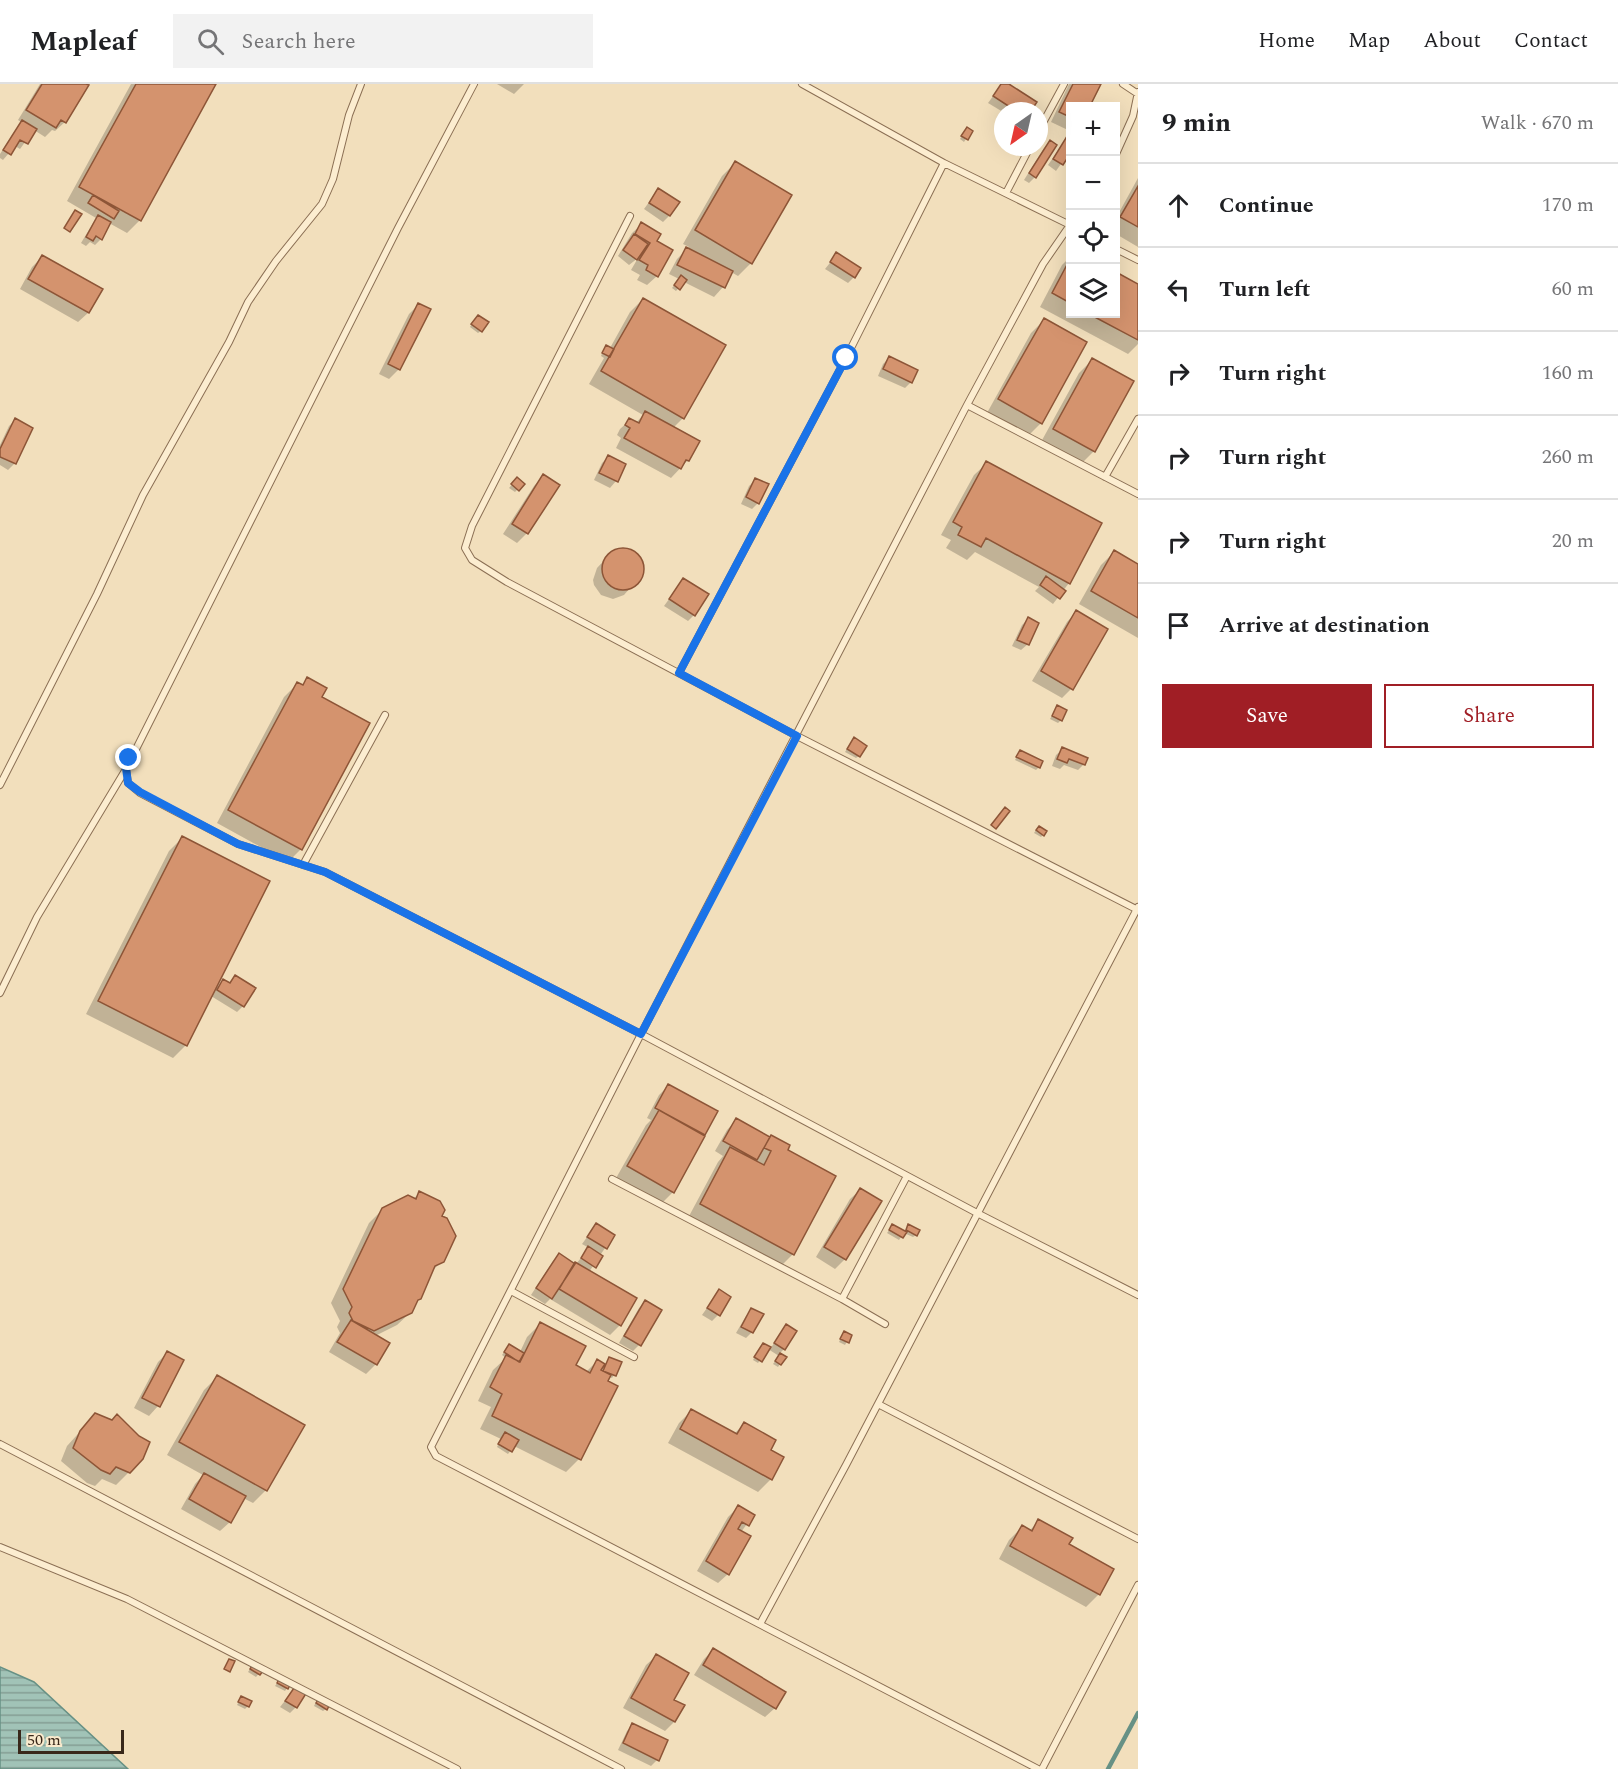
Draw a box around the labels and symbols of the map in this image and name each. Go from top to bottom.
north arrow [994,102,1048,156]
route start [832,344,858,370]
route end [115,744,141,770]
scale bar [18,1727,124,1754]

